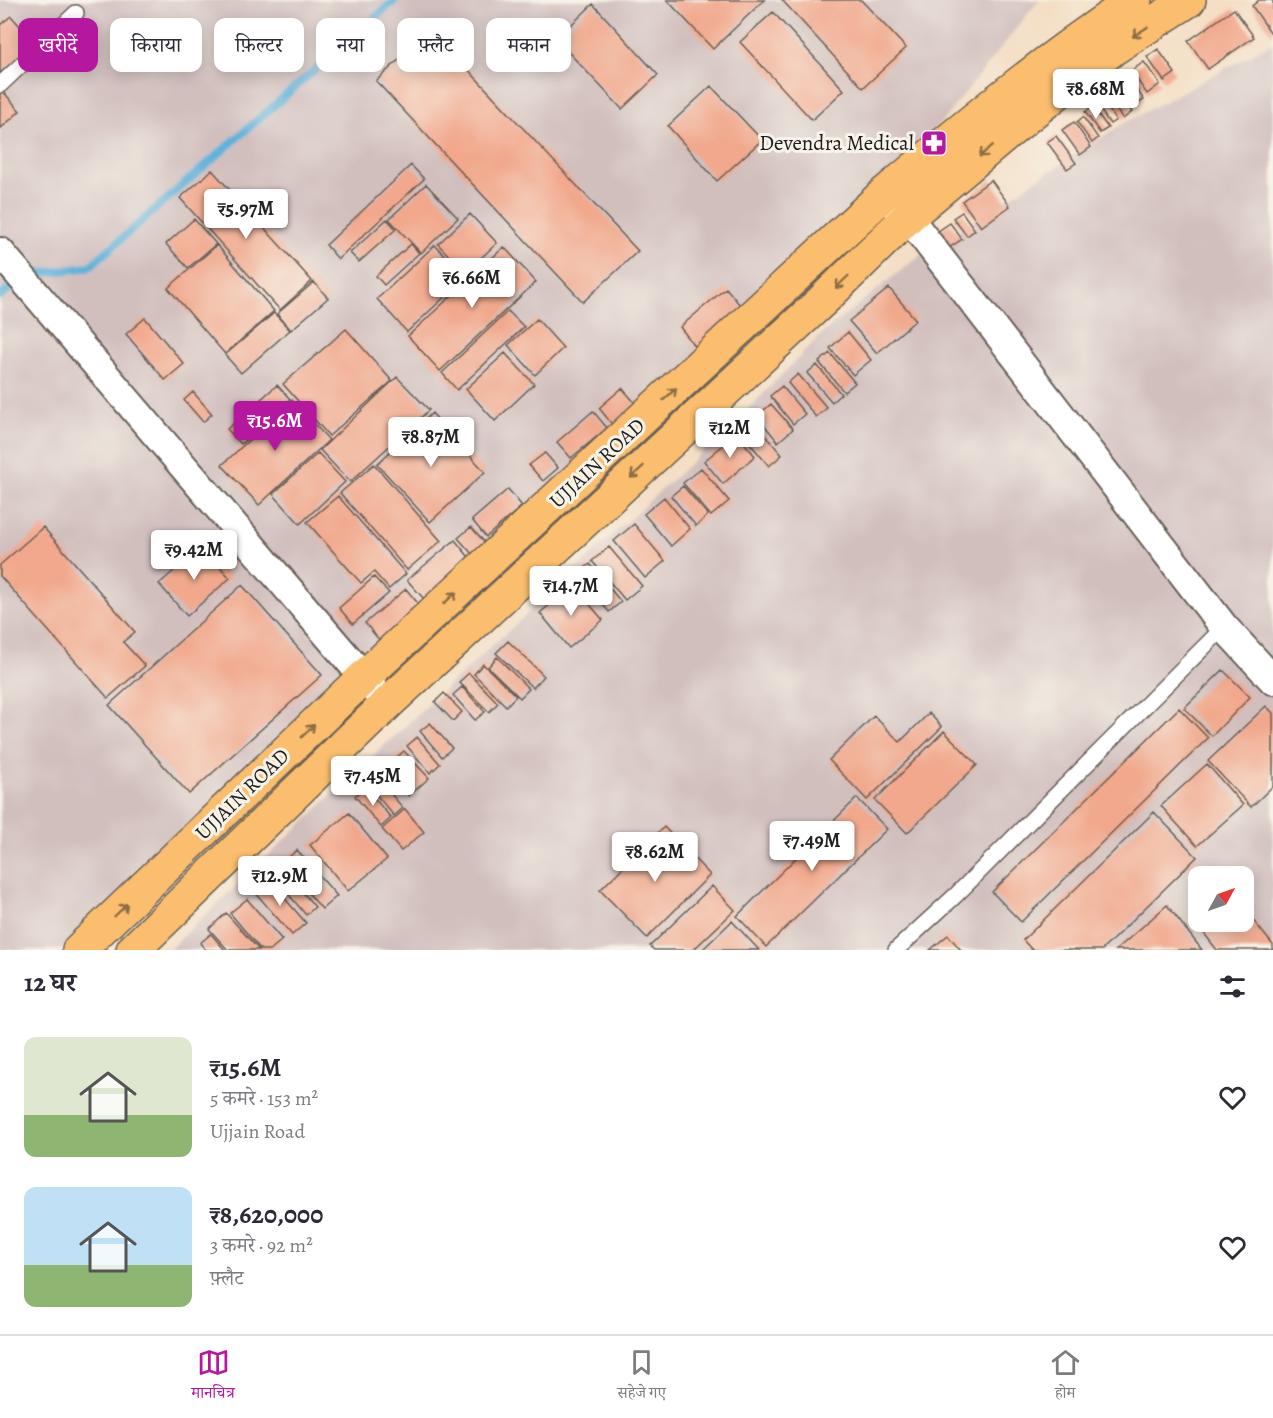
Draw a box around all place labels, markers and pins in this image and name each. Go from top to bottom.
pin: ₹8.68M [1047,69,1145,120]
pharmacy icon: Devendra Medical [919,128,949,158]
place label: Devendra Medical [759,129,914,157]
pin: ₹5.97M [197,189,295,240]
pin: ₹6.66M [423,258,521,309]
pin: ₹15.6M [226,401,324,452]
pin: ₹12M [694,408,766,459]
pin: ₹8.87M [382,417,480,468]
pin: ₹9.42M [145,530,243,581]
pin: ₹14.7M [522,566,620,617]
pin: ₹7.45M [324,756,422,807]
pin: ₹7.49M [763,821,861,872]
pin: ₹8.62M [606,832,704,883]
pin: ₹12.9M [231,856,329,907]

